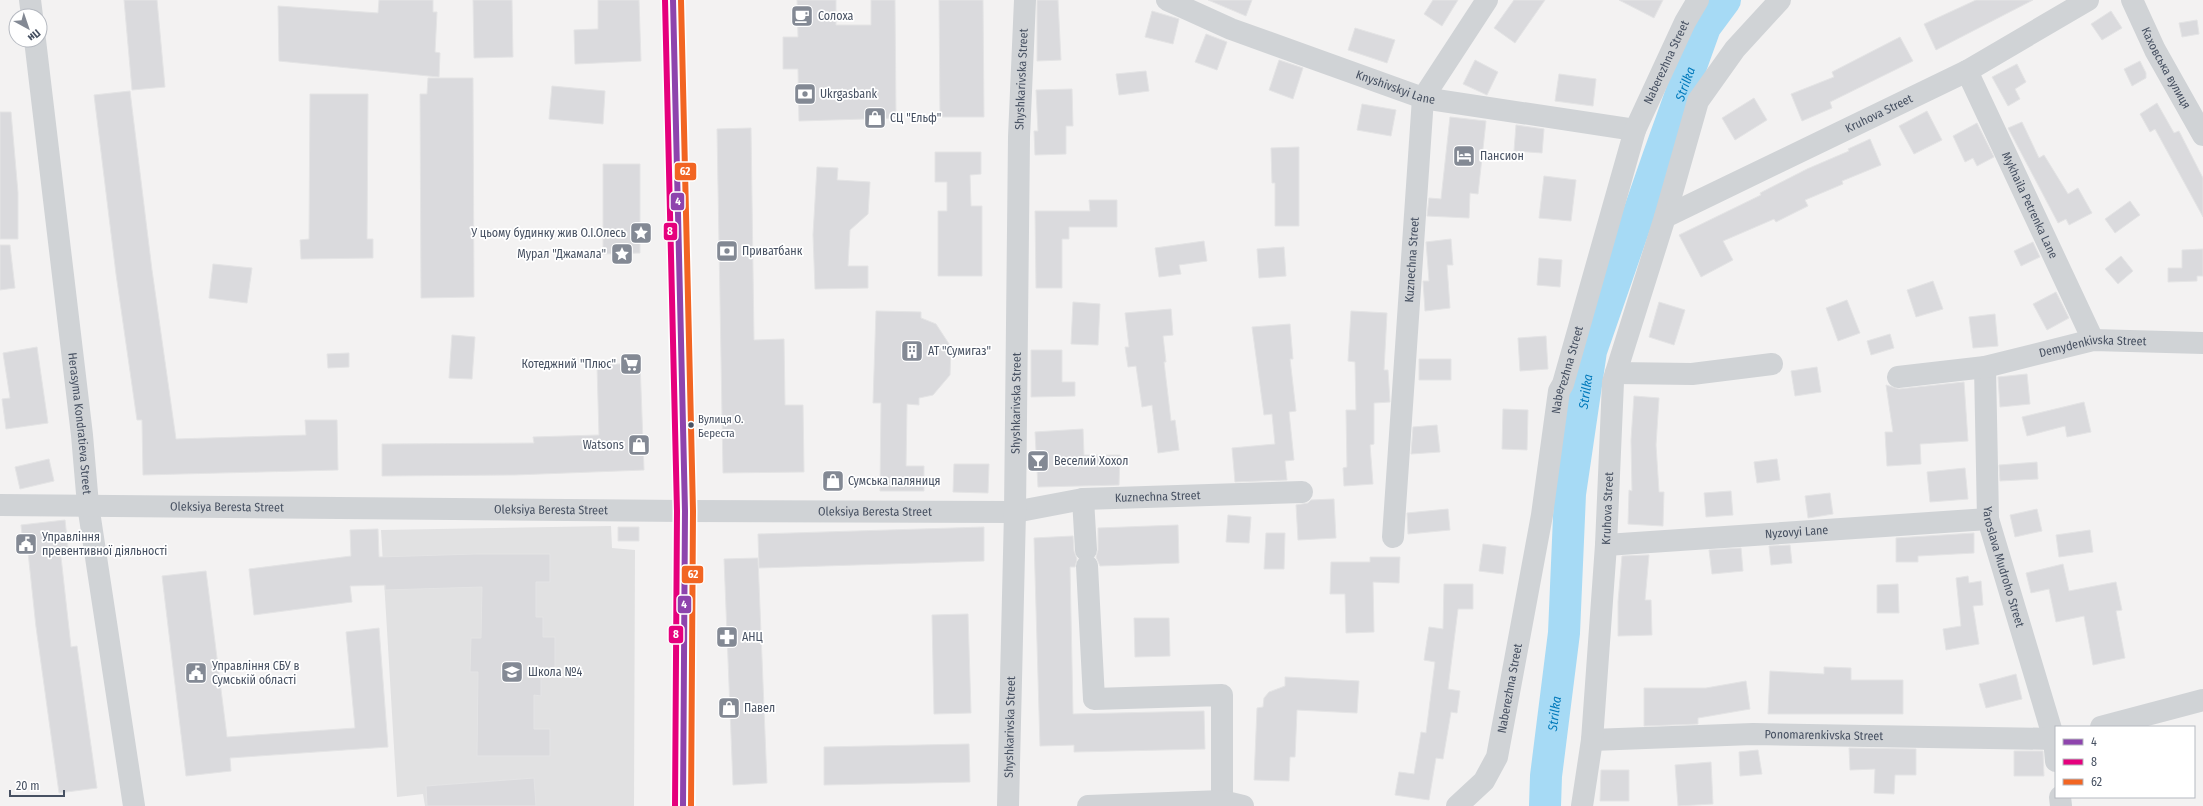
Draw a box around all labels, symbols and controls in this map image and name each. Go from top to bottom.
cafe icon: Солоха [789,3,815,29]
north arrow [8,8,48,48]
place label: Солоха [818,9,853,23]
street label: Naberezhna Street [1641,18,1692,107]
street label: Каховська вулиця [2138,25,2194,111]
text: Пн [25,26,43,44]
street label: Shyshkarivska Street [1012,28,1031,130]
water label: Strilka [1672,65,1698,104]
street label: Knyshivskyi Lane [1354,67,1436,107]
bank icon: Ukrgasbank [792,81,818,107]
place label: Ukrgasbank [820,87,877,101]
street label: Kruhova Street [1843,91,1915,136]
shop icon: СЦ "Ельф" [862,105,888,131]
place label: СЦ "Ельф" [890,111,941,125]
hotel icon: Пансион [1451,143,1477,169]
place label: Пансион [1480,149,1524,163]
street label: Mykhaila Petrenka Lane [1999,150,2061,261]
line badge: 62 [674,162,697,181]
text: 62 [680,165,690,178]
line badge: 4 [670,192,685,211]
text: 4 [675,195,681,208]
street label: Kuznechna Street [1402,216,1422,303]
place icon: У цьому будинку жив О.І.Олесь [628,220,654,246]
line badge: 8 [663,222,678,241]
text: 8 [667,225,673,238]
place label: У цьому будинку жив О.І.Олесь [470,226,626,240]
bank icon: Приватбанк [714,238,740,264]
place icon: Мурал "Джамала" [609,241,635,267]
place label: Приватбанк [742,244,803,258]
place label: Мурал "Джамала" [517,247,606,261]
street label: Naberezhna Street [1549,324,1586,415]
street label: Demydenkivska Street [2038,333,2147,360]
building icon: АТ "Сумигаз" [899,338,925,364]
place label: АТ "Сумигаз" [928,344,991,358]
supermarket icon: Котеджний "Плюс" [618,351,644,377]
street label: Herasyma Kondratieva Street [65,352,94,495]
street label: Shyshkarivska Street [1009,352,1024,454]
place label: Котеджний "Плюс" [521,357,616,371]
water label: Strilka [1575,373,1596,411]
place label: Вулиця О. Береста [698,413,743,440]
marker: Вулиця О. Береста [686,420,696,430]
shop icon: Watsons [626,432,652,458]
place label: Watsons [583,438,624,452]
bar icon: Веселий Хохол [1025,448,1051,474]
place label: Веселий Хохол [1054,454,1129,468]
shop icon: Сумська паляниця [820,468,846,494]
street label: Kruhova Street [1599,472,1616,545]
place label: Сумська паляниця [848,474,940,488]
street label: Kuznechna Street [1115,488,1201,505]
street label: Oleksiya Beresta Street [170,499,284,514]
street label: Oleksiya Beresta Street [494,502,608,517]
street label: Oleksiya Beresta Street [818,504,932,519]
street label: Yaroslava Mudroho Street [1981,506,2027,629]
street label: Nyzovyi Lane [1764,523,1829,541]
place label: Управління превентивної діяльності [41,530,167,558]
public building icon: Управління превентивної діяльності [13,531,39,557]
line badge: 62 [681,565,704,584]
text: 62 [688,568,698,581]
line badge: 4 [677,595,692,614]
text: 4 [681,598,687,611]
pharmacy icon: АНЦ [714,624,740,650]
line badge: 8 [668,625,684,644]
text: 8 [673,628,679,641]
place label: АНЦ [742,630,763,644]
street label: Naberezhna Street [1495,642,1525,734]
place label: Управління СБУ в Сумській області [211,659,300,687]
school or university icon: Школа №4 [499,659,525,685]
public building icon: Управління СБУ в Сумській області [183,660,209,686]
place label: Школа №4 [528,665,583,679]
street label: Shyshkarivska Street [1002,676,1018,778]
shop icon: Павел [716,695,742,721]
water label: Strilka [1545,695,1564,733]
place label: Павел [744,701,775,715]
legend [2055,726,2195,798]
street label: Ponomarenkivska Street [1764,727,1883,743]
text: 4 [2091,735,2097,749]
text: 8 [2091,755,2097,769]
scale bar [10,772,64,798]
text: 62 [2091,775,2102,789]
text: 20 m [16,779,40,793]

